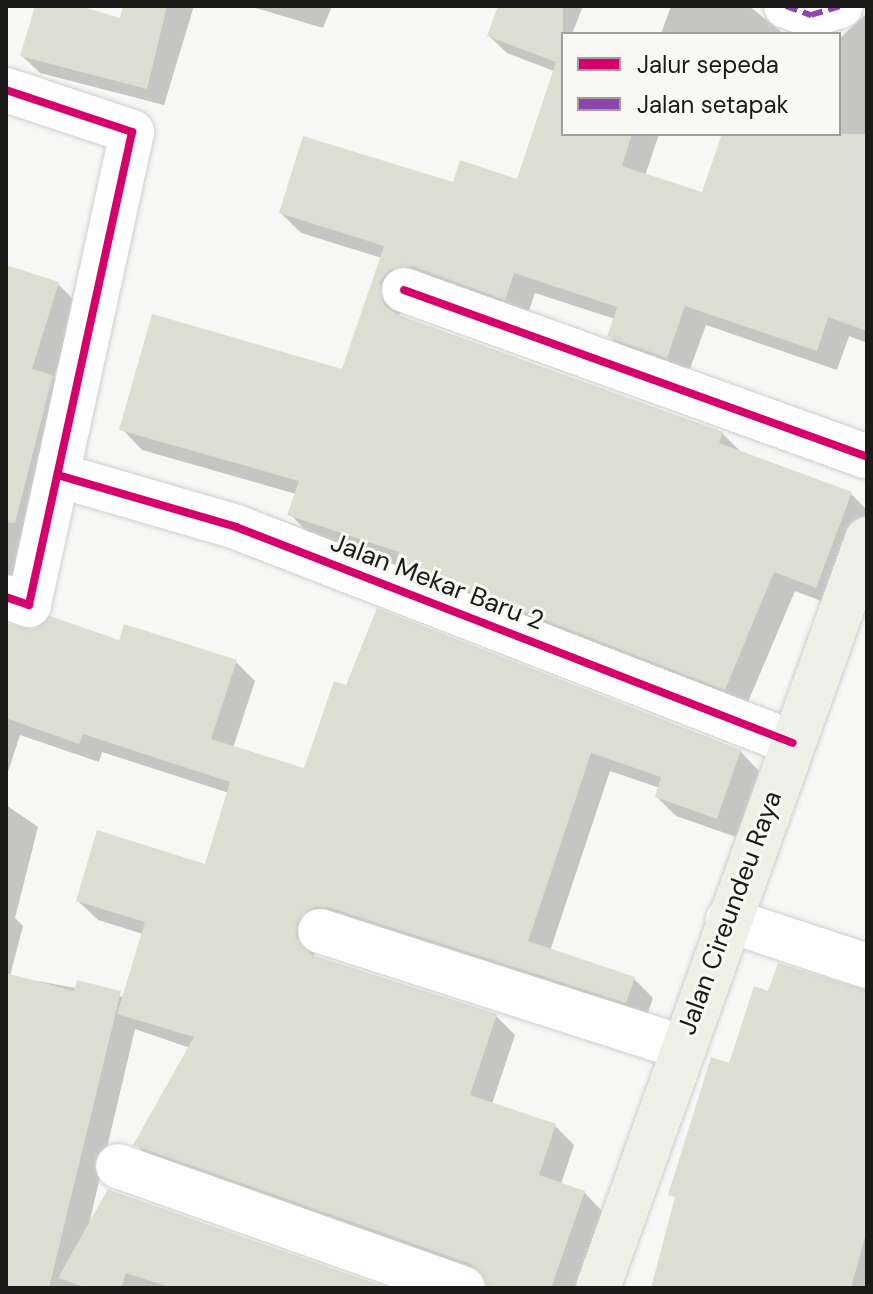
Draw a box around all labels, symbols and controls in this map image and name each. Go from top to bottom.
legend [561,32,841,136]
text: Jalur sepeda [637,49,779,80]
text: Jalan setapak [637,89,789,120]
street label: Jalan Mekar Baru 2 [326,527,548,637]
street label: Jalan Cireundeu Raya [671,787,789,1039]

